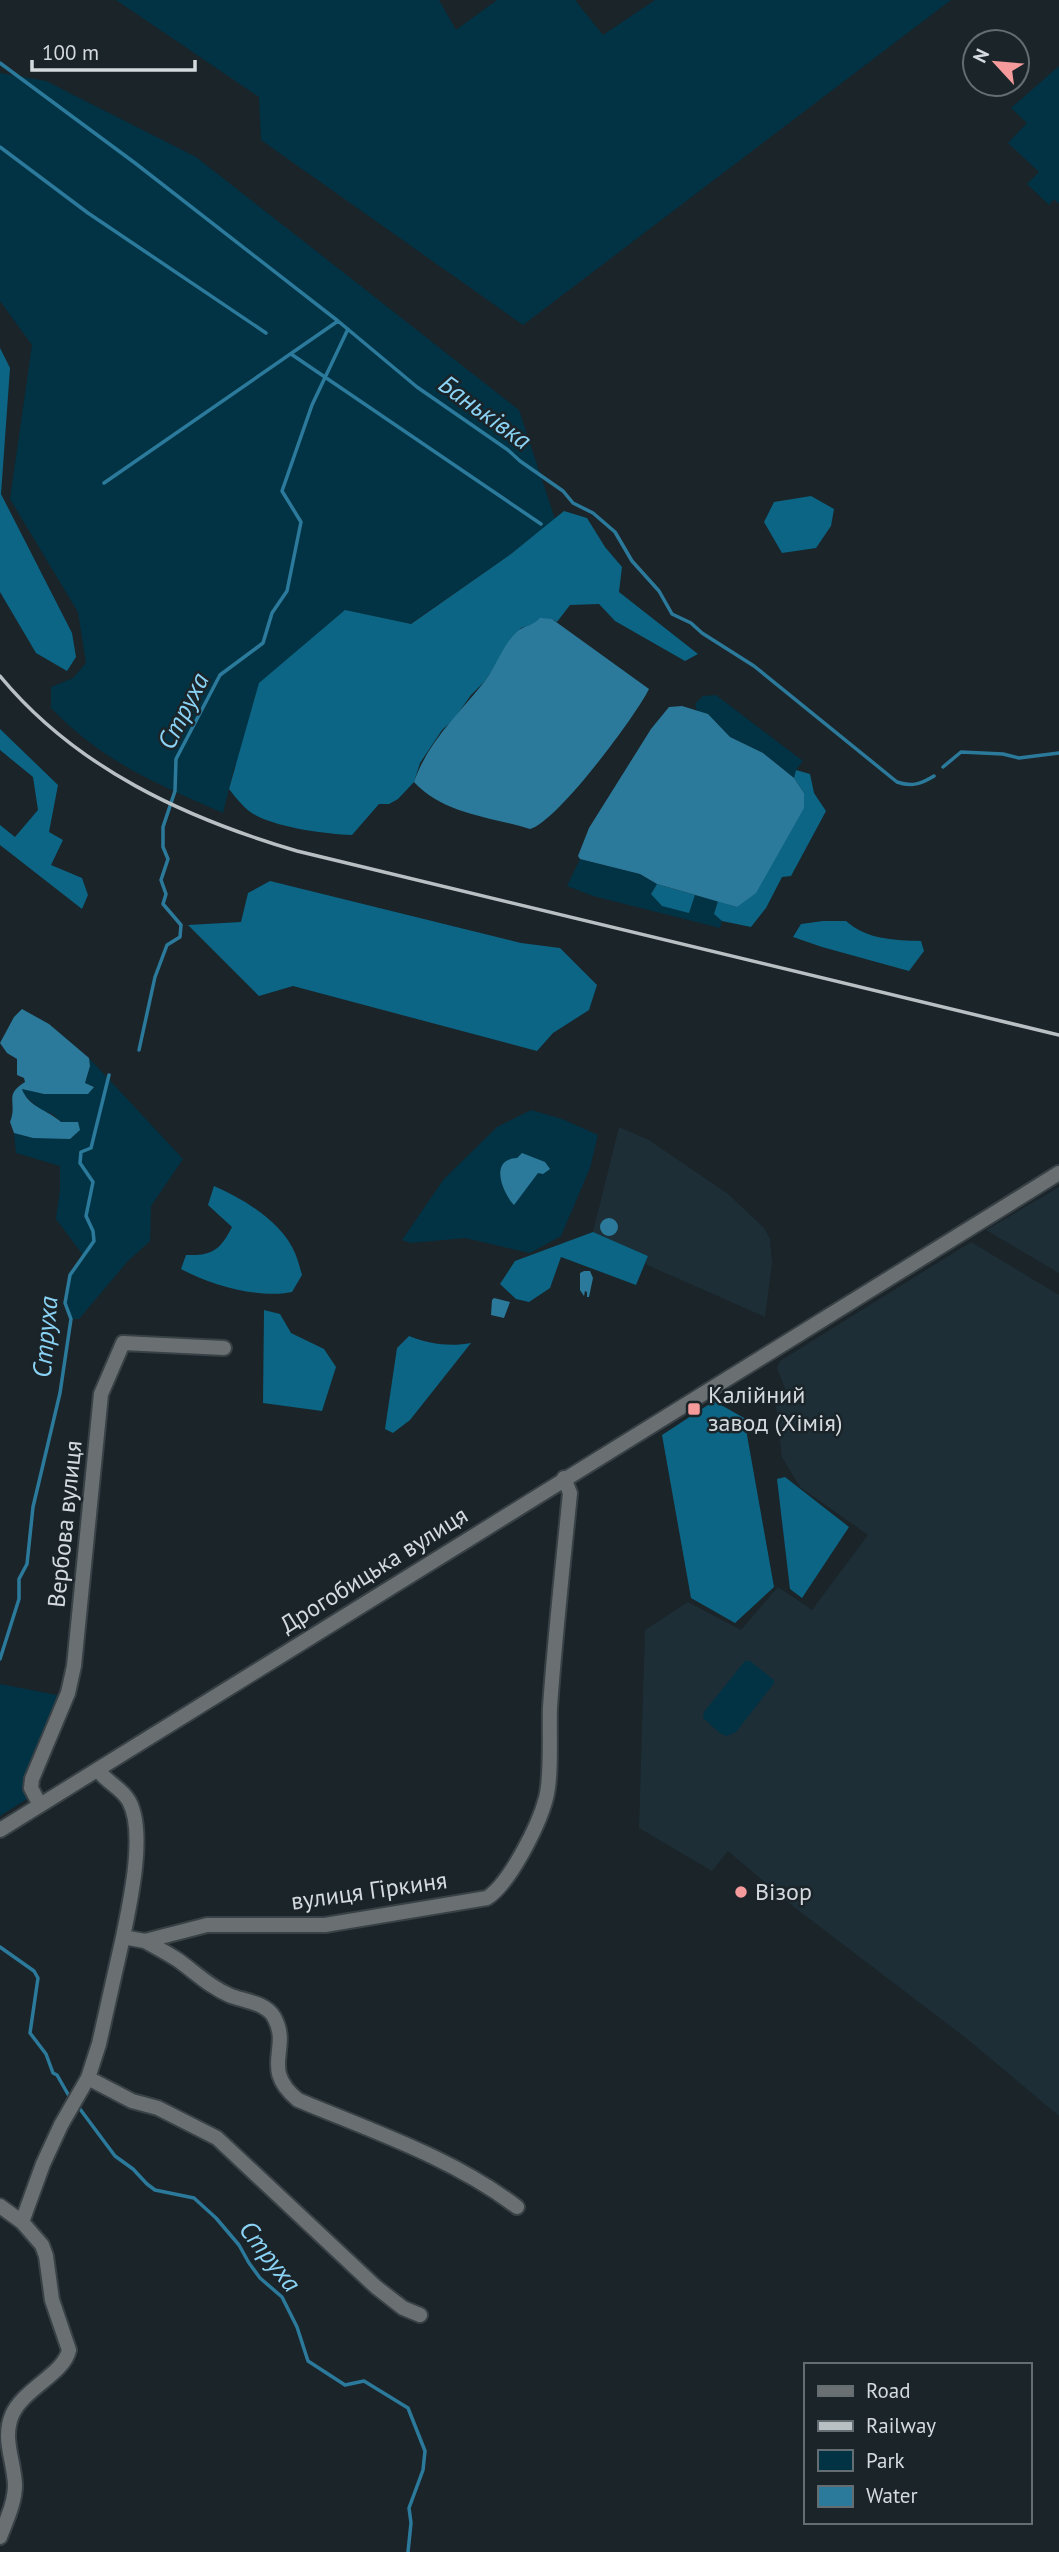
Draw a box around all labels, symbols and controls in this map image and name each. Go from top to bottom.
scale bar [32,28,194,72]
north arrow [961,28,1031,98]
text: 100 m [42,39,99,66]
text: N [967,45,994,66]
water label: Баньківка [433,367,538,456]
water label: Струха [149,667,216,755]
water label: Струха [25,1295,65,1379]
place label: Калійний завод (Хімія) [708,1379,843,1438]
marker: Калійний завод (Хімія) [686,1401,702,1417]
street label: Вербова вулиця [40,1439,89,1609]
street label: Дрогобицька вулиця [274,1499,473,1640]
street label: вулиця Гіркиня [289,1864,449,1917]
place label: Візор [755,1876,812,1907]
marker: Візор [733,1884,749,1900]
water label: Струха [232,2213,309,2298]
legend [804,2363,1031,2524]
text: Road [866,2377,910,2404]
text: Railway [866,2412,936,2439]
text: Park [866,2447,905,2474]
text: Water [866,2482,918,2509]

